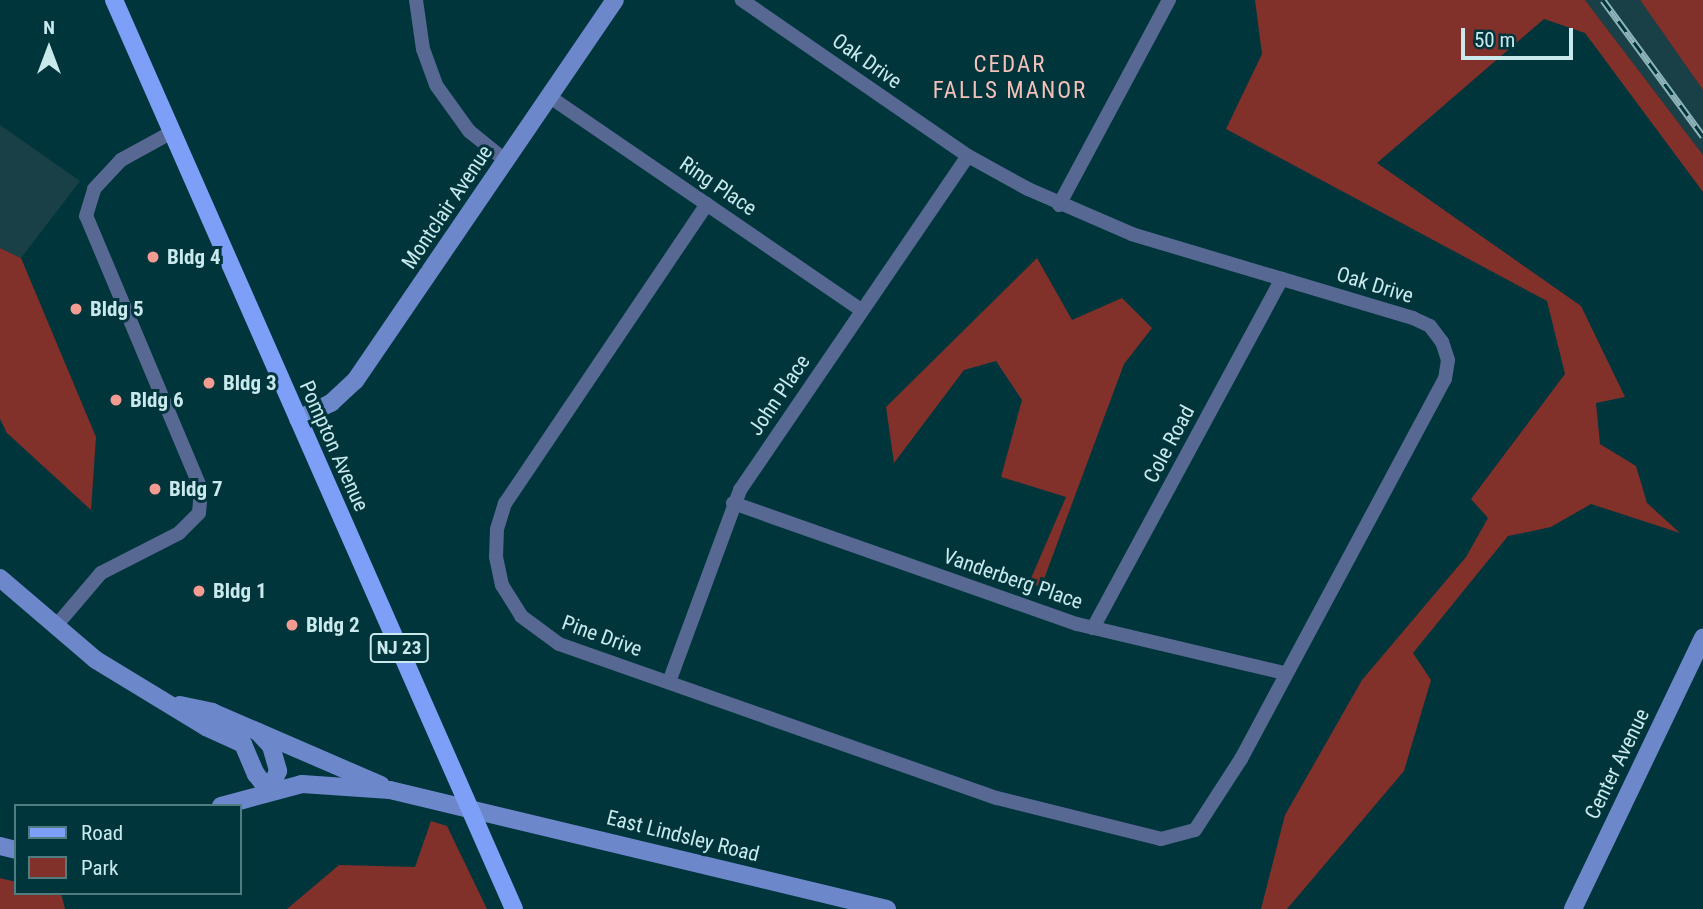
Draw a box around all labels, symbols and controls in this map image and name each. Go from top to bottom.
north arrow [14,14,84,84]
scale bar [1465,14,1577,58]
text: N [43,16,55,39]
street label: Oak Drive [827,28,907,94]
text: 50 m [1474,28,1515,52]
district label: CEDAR FALLS MANOR [934,51,1086,105]
street label: Montclair Avenue [396,140,498,274]
street label: Ring Place [675,151,761,221]
place label: Bldg 4 [167,244,221,270]
marker: Bldg 4 [145,249,161,265]
street label: Oak Drive [1334,261,1416,309]
place label: Bldg 5 [90,296,144,322]
marker: Bldg 5 [68,301,84,317]
street label: John Place [743,350,815,440]
place label: Bldg 3 [223,370,277,396]
marker: Bldg 3 [201,375,217,391]
street label: Pompton Avenue [294,377,374,515]
place label: Bldg 6 [130,387,184,413]
marker: Bldg 6 [108,392,124,408]
street label: Cole Road [1138,401,1200,487]
place label: Bldg 7 [169,476,223,502]
marker: Bldg 7 [147,481,163,497]
street label: Vanderberg Place [940,543,1086,615]
place label: Bldg 1 [213,578,267,604]
marker: Bldg 1 [191,583,207,599]
street label: Pine Drive [559,610,645,662]
place label: Bldg 2 [306,612,360,638]
marker: Bldg 2 [284,617,300,633]
road number: NJ 23 [369,632,429,664]
street label: Center Avenue [1579,705,1655,823]
legend [14,804,242,895]
street label: East Lindsley Road [604,805,762,867]
text: Road [81,821,123,845]
text: Park [81,856,118,880]

